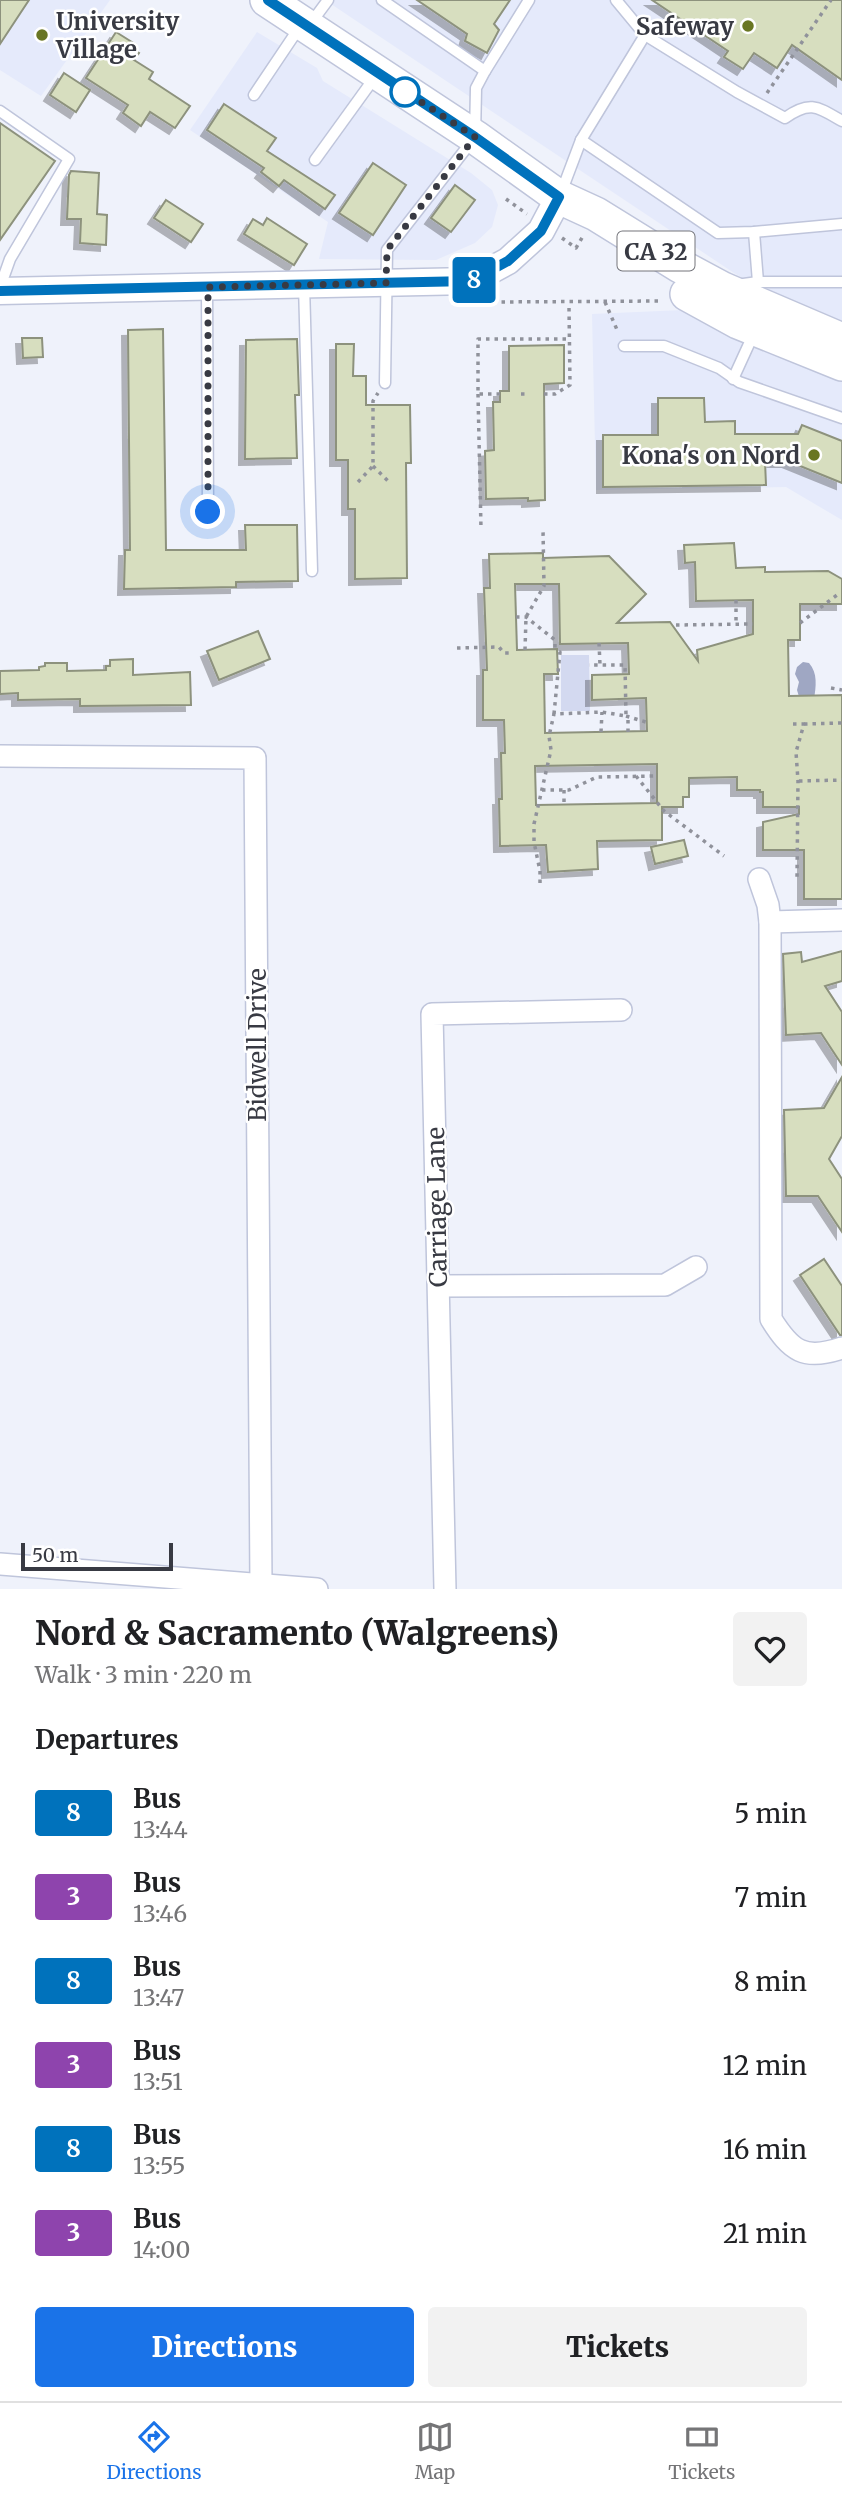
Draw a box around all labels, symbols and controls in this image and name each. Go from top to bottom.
place label: University Village [55,6,180,65]
place label: Safeway [636,11,735,42]
marker: Safeway [740,18,756,34]
marker: University Village [34,27,50,43]
unlabelled marker [390,77,420,107]
road number: CA 32 [618,232,694,270]
line badge: 8 [451,257,497,303]
text: 8 [467,264,481,295]
place label: Kona's on Nord [621,440,800,471]
marker: Kona's on Nord [806,447,822,463]
your location [190,494,225,529]
street label: Bidwell Drive [242,968,273,1122]
street label: Carriage Lane [420,1126,454,1288]
scale bar [21,1540,173,1572]
text: 50 m [32,1543,78,1567]
button: heart [733,1612,807,1686]
text: Nord & Sacramento (Walgreens) [35,1613,559,1654]
text: Walk · 3 min · 220 m [35,1660,252,1689]
text: Departures [35,1723,179,1756]
text: Bus [133,1782,181,1815]
text: 8 [66,1797,81,1828]
text: 5 min [734,1797,807,1830]
text: 13:44 [133,1815,188,1844]
text: Bus [133,1866,181,1899]
text: 3 [67,1881,80,1912]
text: 7 min [735,1881,807,1914]
text: 13:46 [133,1899,187,1928]
text: Bus [133,1950,181,1983]
text: 8 [66,1965,81,1996]
text: 8 min [734,1965,807,1998]
text: 13:47 [133,1983,184,2012]
text: Bus [133,2034,181,2067]
text: 3 [67,2049,80,2080]
text: 12 min [723,2049,807,2082]
text: 13:51 [133,2067,183,2096]
text: Bus [133,2118,181,2151]
text: 8 [66,2133,81,2164]
text: 16 min [723,2133,807,2166]
text: 13:55 [133,2151,186,2180]
text: Bus [133,2202,181,2235]
text: 3 [67,2217,80,2248]
text: 21 min [723,2217,807,2250]
text: 14:00 [133,2235,190,2264]
button: Directions [35,2307,414,2387]
button: Tickets [428,2307,807,2387]
tab: Directions [107,2418,202,2484]
tab: Map [415,2418,455,2484]
tab: Tickets [668,2418,735,2484]

